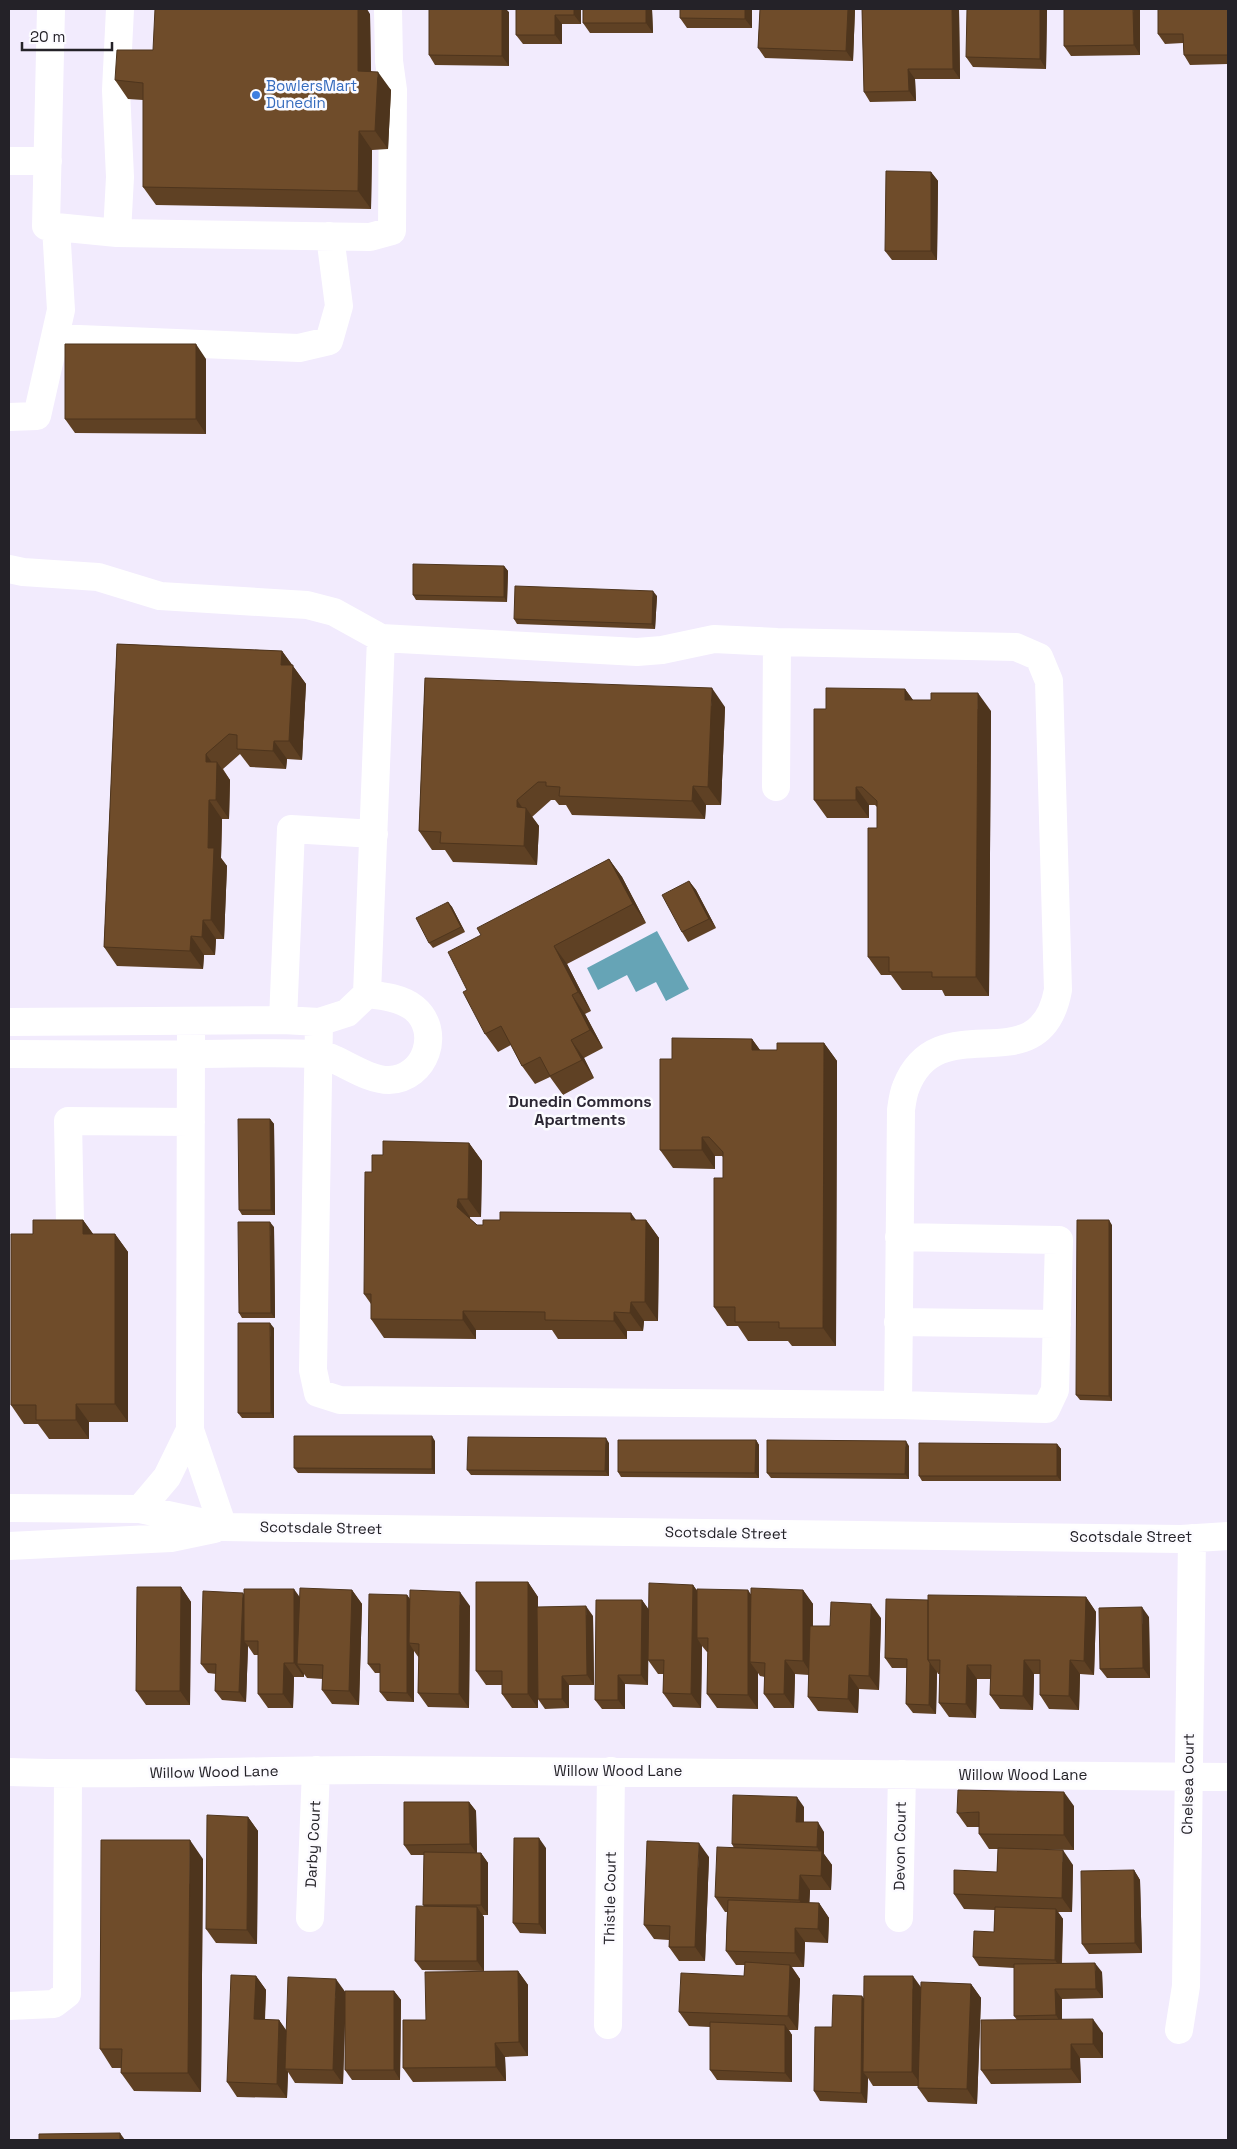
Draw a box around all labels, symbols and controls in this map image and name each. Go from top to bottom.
scale bar [22,20,112,52]
text: 20 m [30,27,65,46]
place label: BowlersMart Dunedin [266,76,357,112]
marker: BowlersMart Dunedin [250,89,262,101]
district label: Dunedin Commons Apartments [508,1091,652,1130]
street label: Scotsdale Street [260,1517,383,1538]
street label: Scotsdale Street [665,1522,788,1543]
street label: Scotsdale Street [1070,1527,1192,1546]
street label: Chelsea Court [1177,1733,1198,1835]
street label: Willow Wood Lane [149,1761,279,1782]
street label: Willow Wood Lane [554,1761,683,1780]
street label: Willow Wood Lane [959,1765,1088,1784]
street label: Darby Court [301,1800,324,1888]
street label: Devon Court [889,1801,910,1891]
street label: Thistle Court [599,1851,620,1945]

